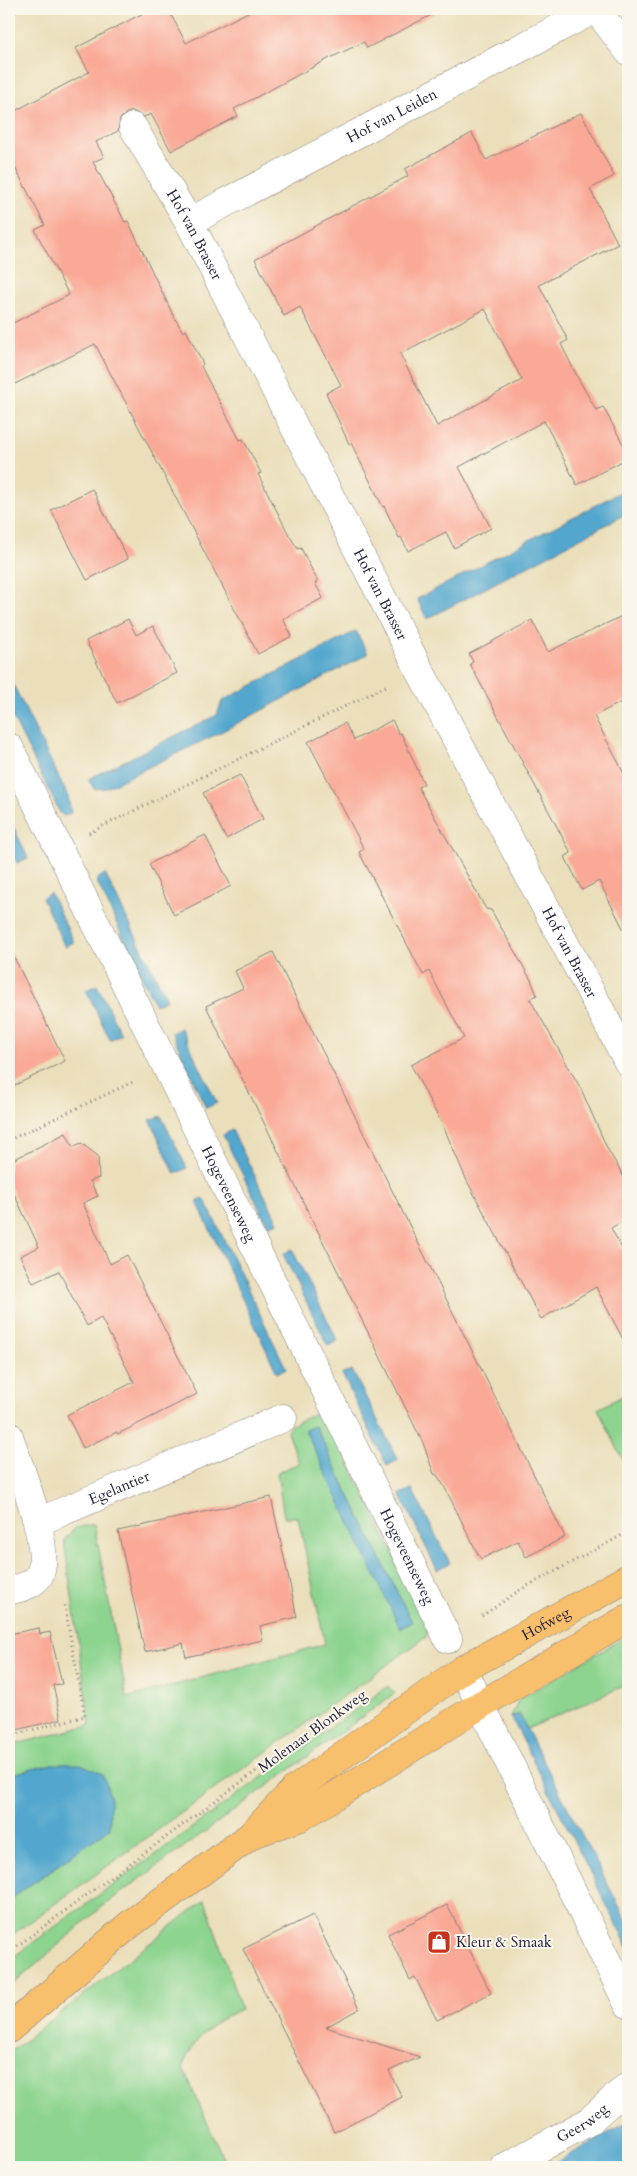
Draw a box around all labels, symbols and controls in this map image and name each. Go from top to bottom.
street label: Hof van Leiden [343,83,441,148]
street label: Hof van Brasser [162,185,227,284]
street label: Hof van Brasser [349,545,413,644]
street label: Hof van Brasser [537,903,602,1002]
street label: Hogeveenseweg [197,1142,261,1246]
street label: Egelantier [85,1466,153,1509]
street label: Hogeveenseweg [375,1505,440,1608]
street label: Hofweg [518,1602,574,1645]
street label: Molenaar Blonkweg [254,1684,371,1777]
shop icon: Kleur & Smaak [426,1929,452,1955]
place label: Kleur & Smaak [456,1932,552,1952]
street label: Geerweg [553,2098,613,2147]

